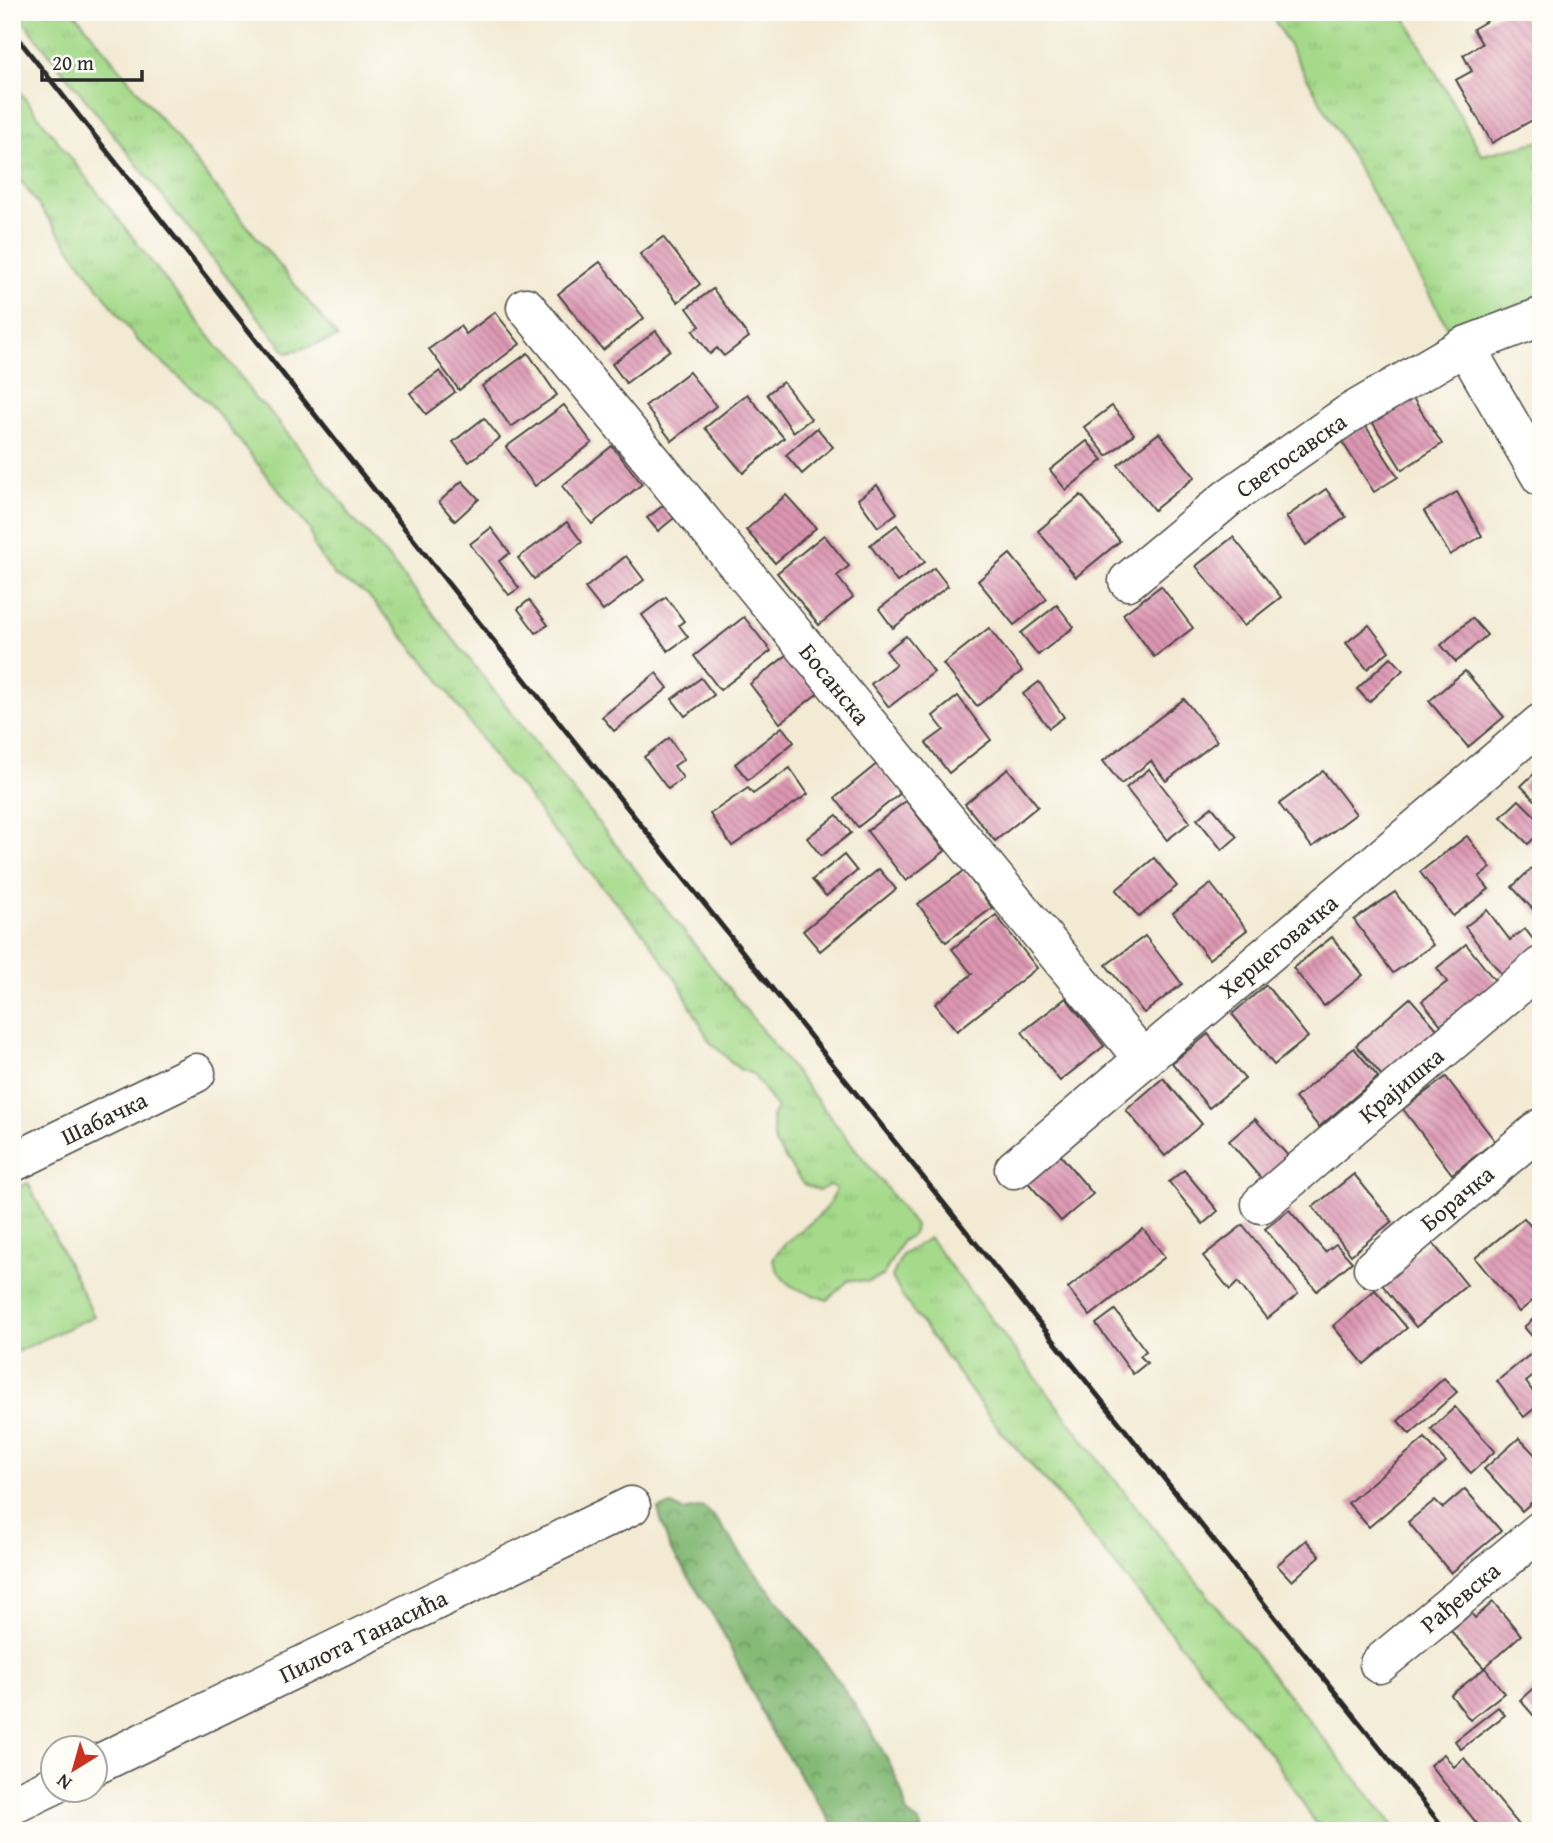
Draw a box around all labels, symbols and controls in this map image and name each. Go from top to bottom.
scale bar [42,38,142,82]
text: 20 m [52,47,94,78]
street label: Светосавска [1228,404,1354,506]
street label: Босанска [791,636,879,733]
street label: Херцеговачка [1211,885,1346,1006]
street label: Крајишка [1351,1038,1452,1131]
street label: Шабачка [55,1082,154,1154]
street label: Борачка [1412,1156,1502,1239]
street label: Рађевска [1413,1553,1508,1641]
street label: Пилота Танасића [273,1580,454,1692]
north arrow [38,1734,108,1804]
text: N [50,1767,77,1798]

